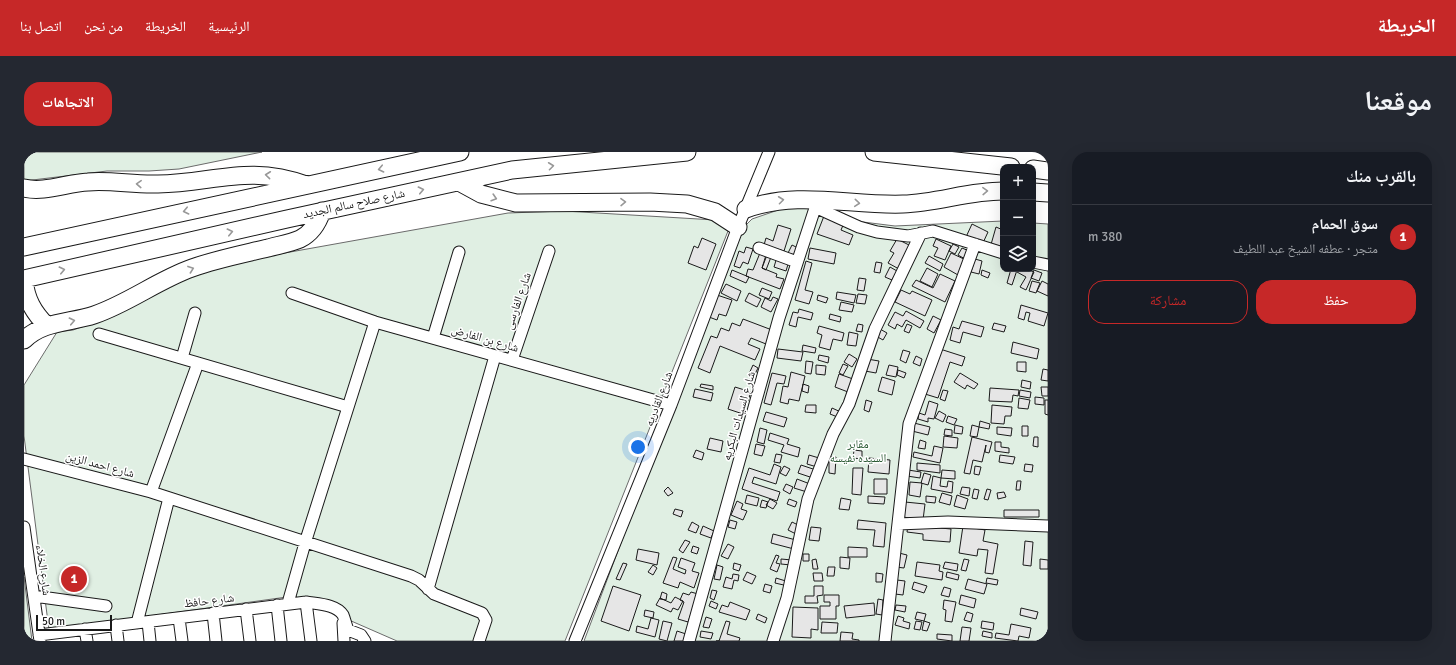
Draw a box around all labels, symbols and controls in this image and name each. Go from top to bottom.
text: الخريطة [1378,14,1436,38]
text: اتصل بنا [20,18,62,35]
text: من نحن [84,18,123,35]
text: الخريطة [145,18,186,35]
text: الرئيسية [208,18,250,35]
button: الاتجاهات [24,82,112,126]
text: موقعنا [1364,84,1432,118]
one-way arrow [548,161,554,170]
map controls [1000,164,1036,272]
button: + [1000,164,1036,200]
one-way arrow [377,165,384,173]
text: بالقرب منك [1346,166,1416,187]
one-way arrow [265,171,271,180]
one-way arrow [136,180,142,188]
street label: شارع صلاح سالم الجديد [302,186,406,222]
one-way arrow [418,186,424,194]
one-way arrow [982,187,988,195]
one-way arrow [490,193,497,202]
one-way arrow [778,196,784,205]
one-way arrow [620,198,626,206]
one-way arrow [854,198,860,207]
button: − [1000,200,1036,236]
one-way arrow [183,207,190,215]
text: سوق الحمام [1312,215,1378,233]
one-way arrow [227,228,233,236]
text: 380 m [1088,229,1122,245]
text: 1 [1399,229,1407,245]
button: layers [1000,236,1036,272]
text: متجر · عطفه الشيخ عبد اللطيف [1233,241,1378,257]
one-way arrow [187,265,194,273]
one-way arrow [58,266,65,275]
street label: شارع الفارسى [501,270,535,331]
button: مشاركة [1088,280,1248,324]
button: حفظ [1256,280,1416,324]
one-way arrow [69,317,75,325]
street label: شارع بن الفارض [450,322,520,356]
street label: شارع القادريه [642,369,676,429]
street label: شارع السيدات البكريه [719,369,759,462]
your location [628,437,648,457]
park label: مقابر السيده نفيسه [830,437,886,466]
street label: شارع احمد الزين [64,449,136,481]
street label: شارع الخلاء [32,543,54,597]
pin: 1 [61,564,87,594]
street label: شارع حافظ [183,590,235,612]
scale bar [36,613,112,632]
text: 50 m [42,615,65,628]

